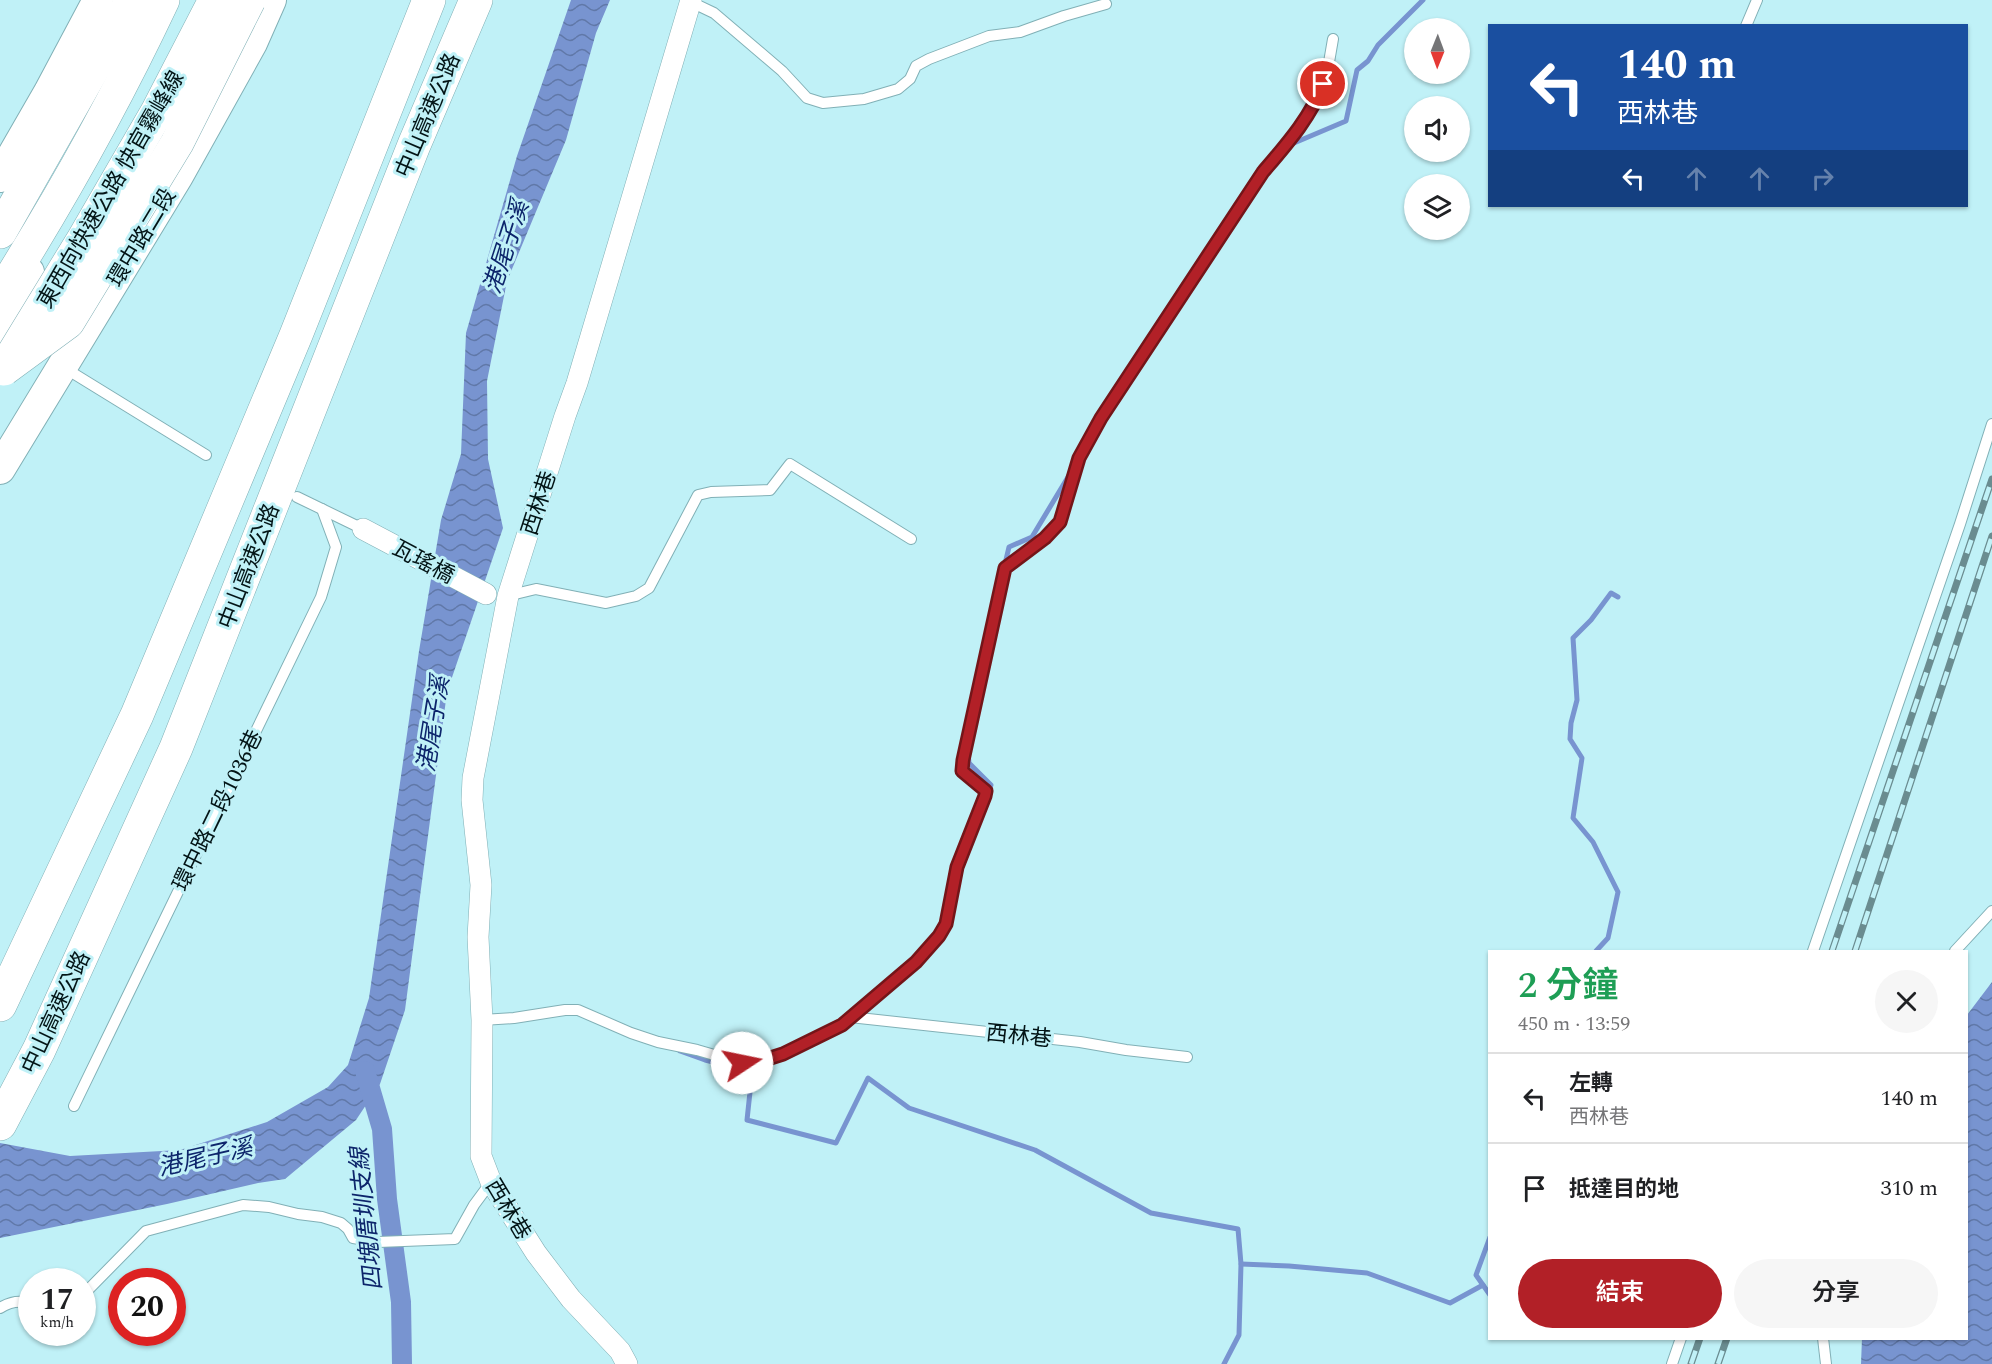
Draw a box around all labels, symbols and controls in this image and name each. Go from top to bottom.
north arrow [1404,18,1470,84]
map controls [1404,18,1470,240]
text: 140 m [1617,34,1736,97]
street label: 中山高速公路 [387,48,469,183]
icon: left [1518,48,1596,126]
pin [1297,58,1348,109]
street label: 東西向快速公路 快官霧峰線 [30,65,193,315]
icon: arrive [1306,67,1339,100]
text: 西林巷 [1617,93,1698,135]
button: sound [1404,96,1470,162]
icon: left [1617,162,1650,195]
icon: ahead [1680,162,1713,195]
icon: ahead [1743,162,1776,195]
icon: right [1806,162,1839,195]
button: layers [1404,174,1470,240]
street label: 環中路二段 [100,182,185,293]
water label: 港尾子溪 [475,193,540,299]
street label: 西林巷 [514,467,565,540]
street label: 中山高速公路 [210,499,288,634]
street label: 瓦瑤橋 [386,532,460,592]
water label: 港尾子溪 [409,671,460,774]
street label: 環中路二段1036巷 [165,724,272,897]
street label: 中山高速公路 [14,946,99,1079]
text: 2 分鐘 [1518,959,1618,1014]
button: close [1875,970,1938,1033]
text: 450 m · 13:59 [1518,1009,1630,1039]
street label: 西林巷 [984,1017,1053,1056]
position arrow [710,1031,774,1095]
text: 左轉 [1569,1067,1613,1100]
icon: left [1518,1082,1551,1115]
text: 140 m [1881,1082,1938,1115]
text: 西林巷 [1569,1102,1629,1132]
water label: 港尾子溪 [154,1129,259,1186]
water label: 四塊厝圳支線 [341,1142,392,1292]
icon: arrive [1518,1172,1551,1205]
text: 310 m [1881,1172,1938,1205]
street label: 西林巷 [477,1173,539,1247]
text: 抵達目的地 [1569,1173,1679,1206]
button: 結束 [1518,1259,1722,1328]
button: 分享 [1734,1259,1938,1328]
speed limit sign: 20 [108,1268,186,1346]
text: 17 [40,1277,74,1323]
text: km/h [40,1311,74,1334]

